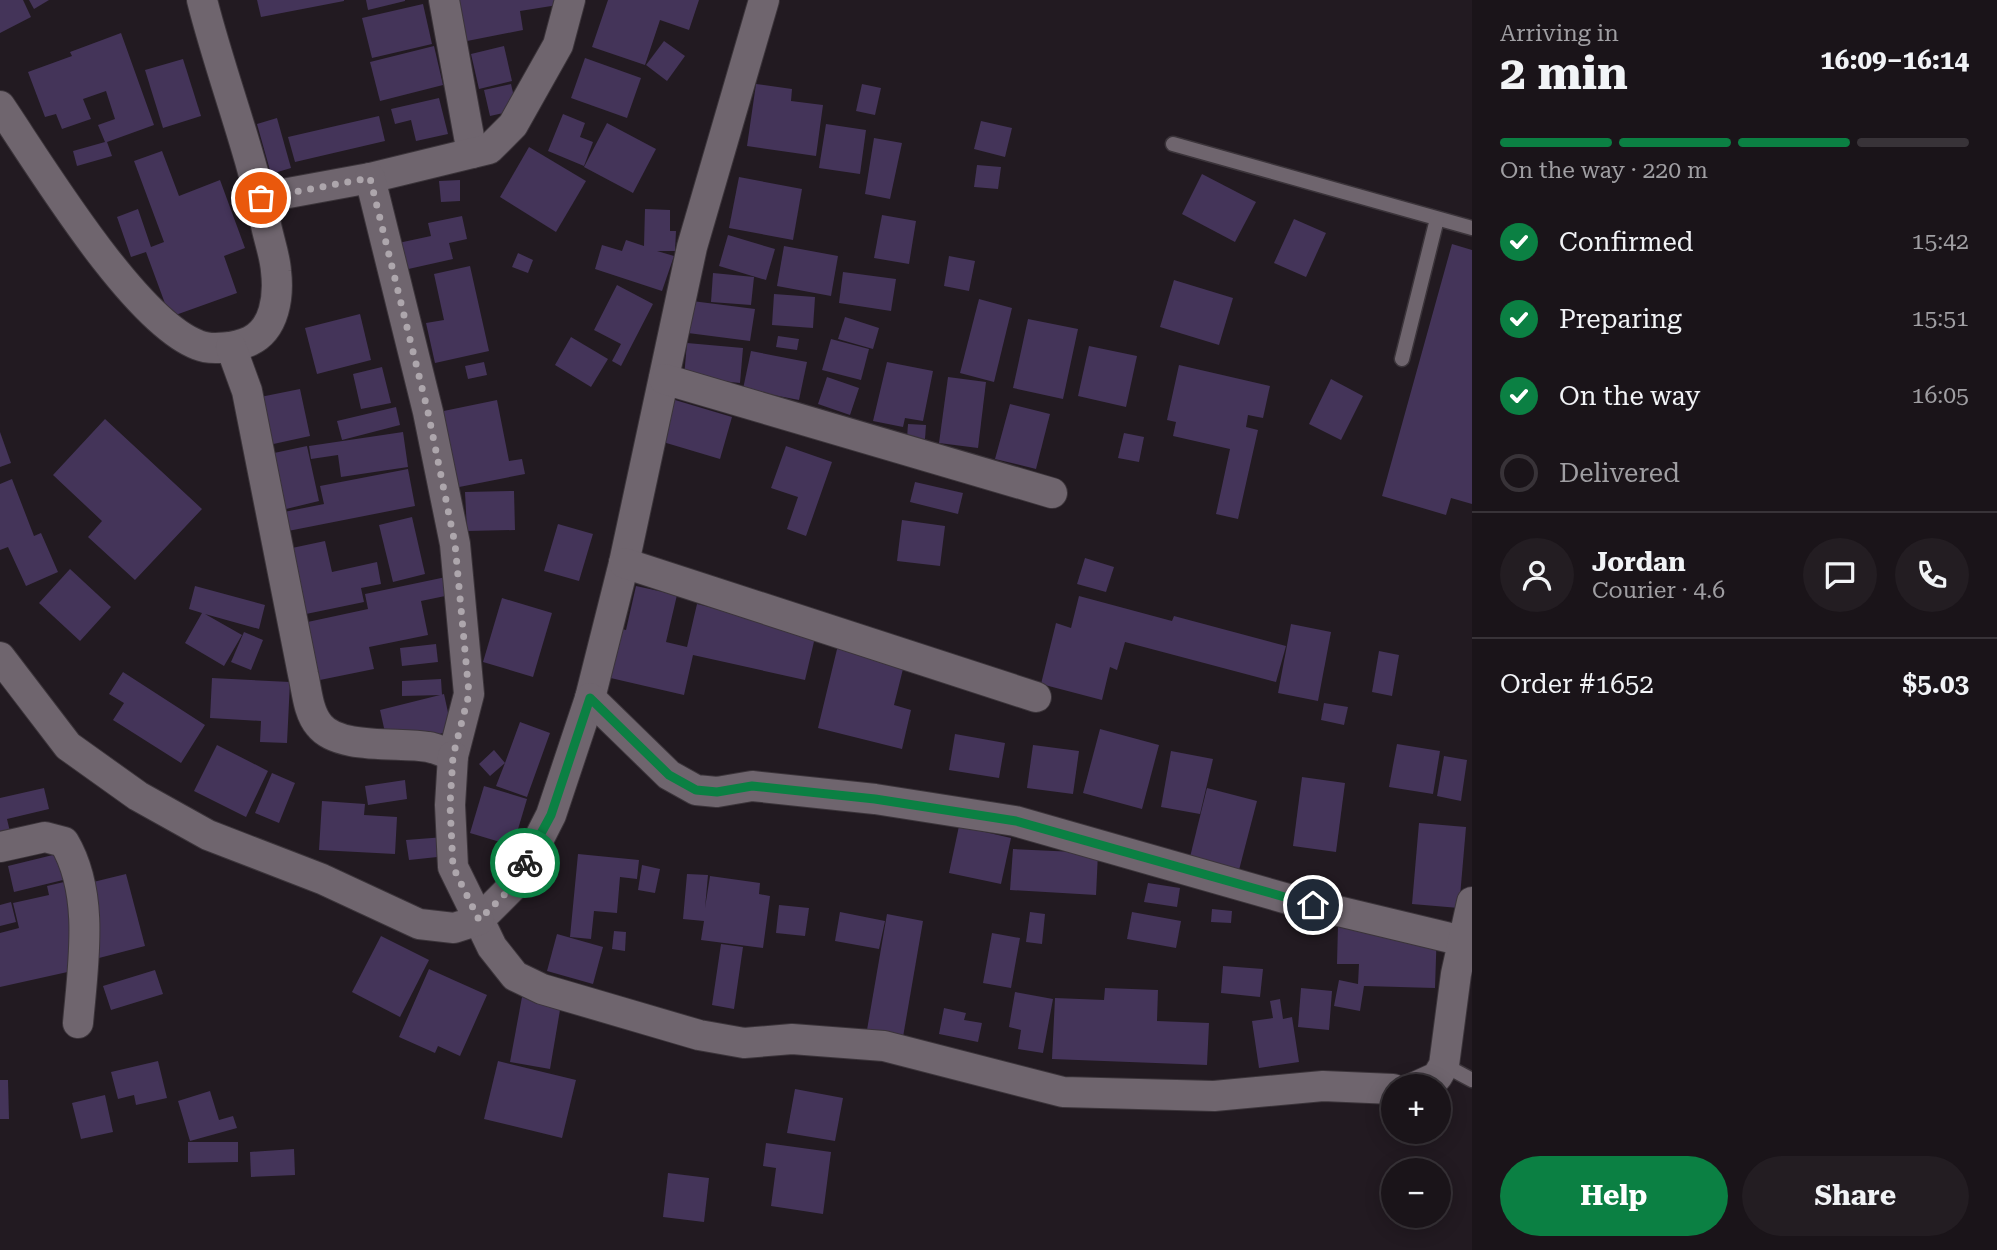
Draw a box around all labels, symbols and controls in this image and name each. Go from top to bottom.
text: Arriving in [1500,20,1619,47]
text: 16:09–16:14 [1820,45,1969,75]
text: 2 min [1500,46,1628,100]
text: On the way · 220 m [1500,157,1708,184]
pin [231,168,291,228]
icon: bag [242,179,280,217]
icon: check [1500,223,1538,261]
text: Confirmed [1559,227,1694,257]
text: 15:42 [1912,228,1969,255]
icon: check [1500,300,1538,338]
text: Preparing [1559,304,1682,334]
text: 15:51 [1912,305,1969,332]
icon: check [1500,377,1538,415]
text: On the way [1559,381,1700,411]
text: 16:05 [1912,382,1969,409]
text: Delivered [1559,458,1680,488]
button: person [1500,538,1574,612]
button: chat [1803,538,1877,612]
button: phone [1895,538,1969,612]
text: Jordan [1592,547,1686,577]
text: Courier · 4.6 [1592,577,1725,604]
text: Order #1652 [1500,669,1654,699]
text: $5.03 [1903,669,1969,699]
courier [490,828,560,898]
icon: bike [506,844,544,882]
pin [1283,875,1343,935]
icon: home [1294,886,1332,924]
map controls [1381,1074,1451,1228]
button: + [1381,1074,1451,1144]
button: Help [1500,1156,1728,1236]
button: Share [1742,1156,1969,1236]
button: − [1381,1158,1451,1228]

